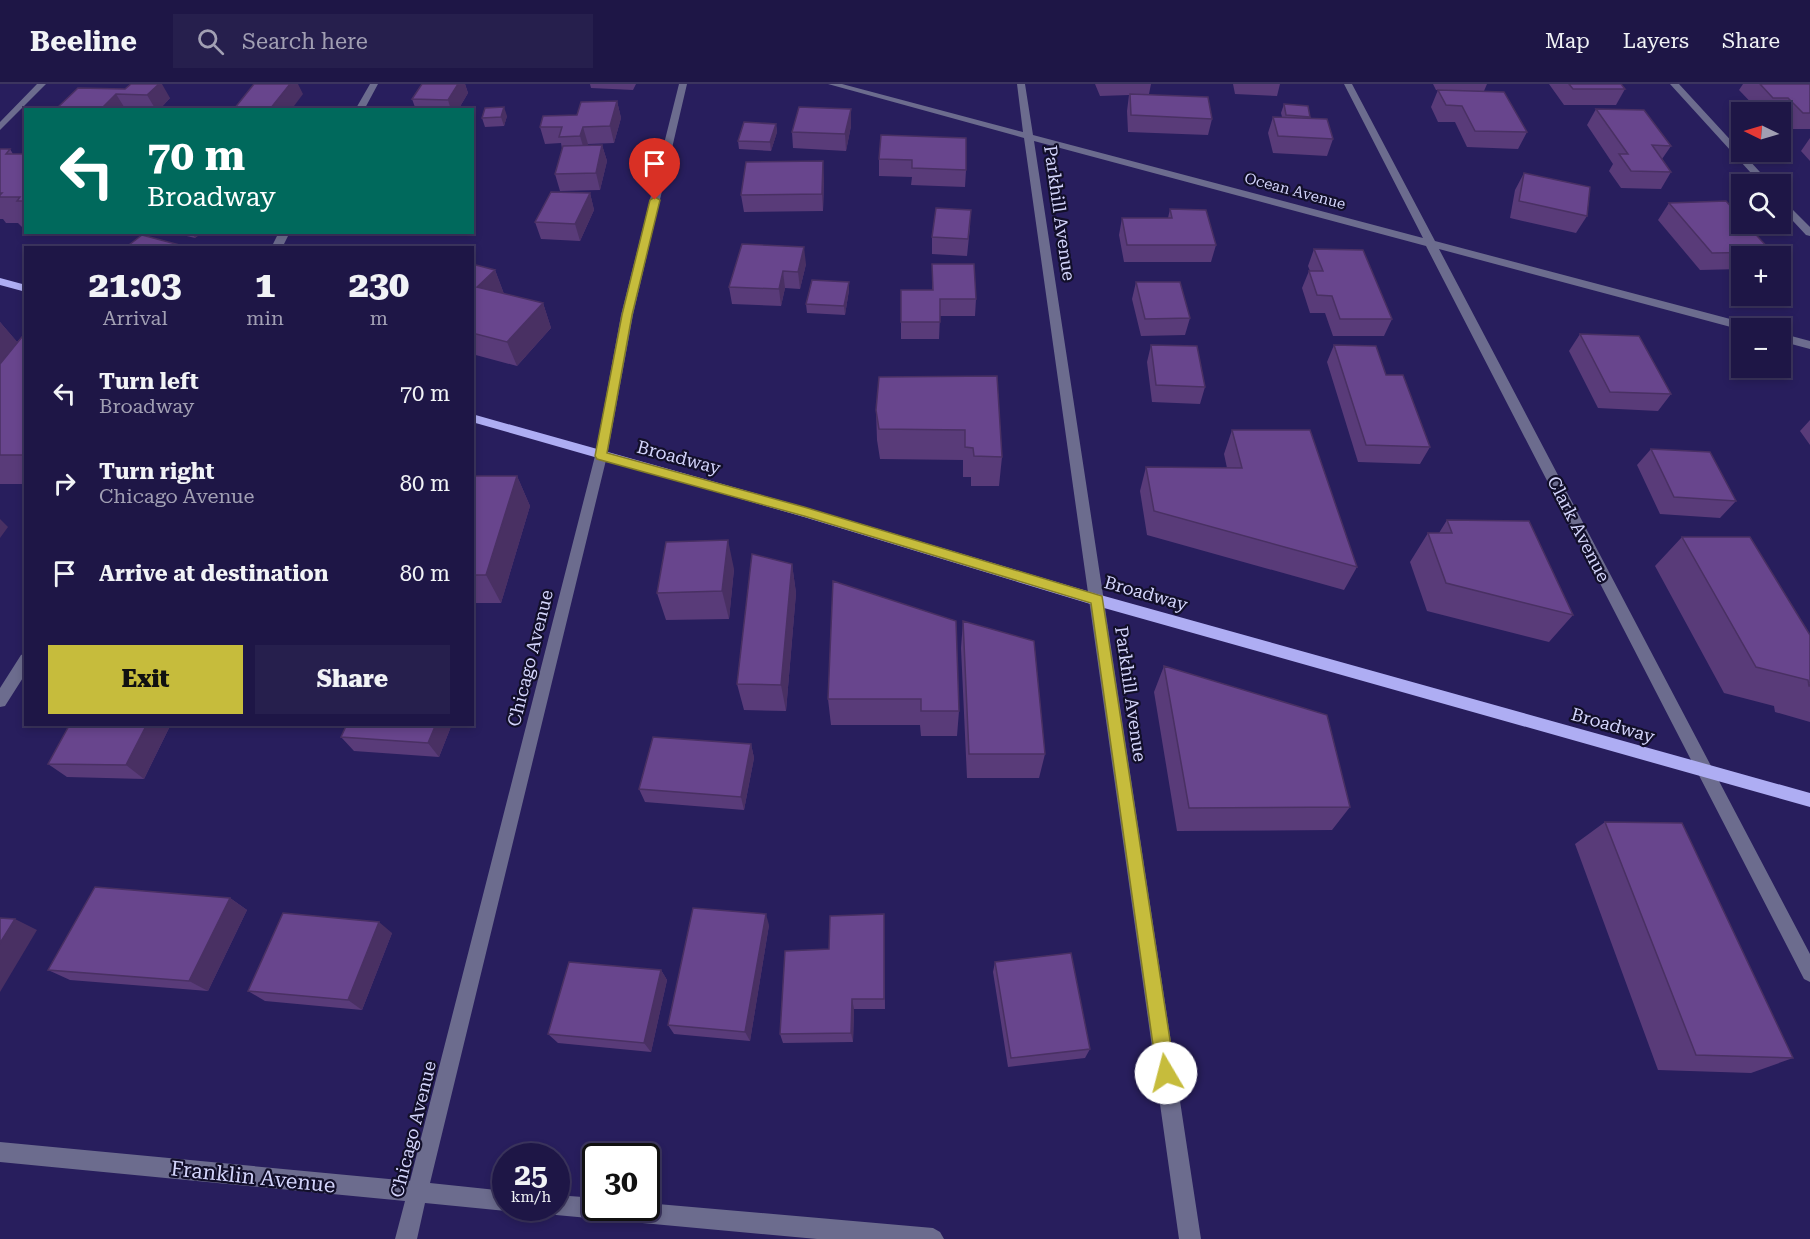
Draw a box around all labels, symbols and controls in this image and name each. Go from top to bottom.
search box [173,14,593,68]
text: Beeline [30,25,137,58]
icon: search [194,25,227,58]
text: Search here [242,29,368,54]
text: Map [1545,29,1590,53]
text: Layers [1623,29,1689,53]
text: Share [1722,29,1780,53]
north arrow [1731,102,1791,162]
map controls [1731,102,1791,378]
text: 70 m [147,131,245,180]
icon: left [48,132,126,210]
pin [629,138,680,200]
street label: Parkhill Avenue [1040,144,1080,282]
icon: arrive [638,147,671,180]
street label: Ocean Avenue [1242,169,1348,213]
button: search [1731,174,1791,234]
text: Broadway [147,181,276,213]
button: + [1731,246,1791,306]
text: 21:03 [89,264,181,306]
text: 1 [255,264,275,306]
text: 230 [349,264,409,306]
text: Arrival [103,306,168,330]
text: min [246,306,284,330]
text: m [370,306,388,330]
button: − [1731,318,1791,378]
text: Turn left [99,369,199,394]
icon: left [48,377,81,410]
text: 70 m [400,381,450,406]
text: Broadway [99,394,194,418]
street label: Broadway [635,436,724,478]
text: Turn right [99,459,214,484]
icon: right [48,467,81,500]
text: 80 m [400,471,450,496]
street label: Clark Avenue [1543,472,1615,586]
text: Chicago Avenue [99,484,255,508]
icon: arrive [48,557,81,590]
text: Arrive at destination [99,561,328,586]
text: 80 m [400,561,450,586]
street label: Broadway [1102,571,1190,615]
street label: Chicago Avenue [503,587,557,728]
street label: Parkhill Avenue [1111,625,1151,763]
button: Exit [48,645,243,714]
button: Share [255,645,450,714]
street label: Broadway [1569,703,1657,747]
position arrow [1134,1041,1198,1105]
street label: Chicago Avenue [386,1058,440,1199]
speed limit sign: 30 [582,1143,660,1221]
street label: Franklin Avenue [169,1156,337,1198]
text: 25 [514,1157,548,1192]
text: km/h [511,1188,551,1206]

